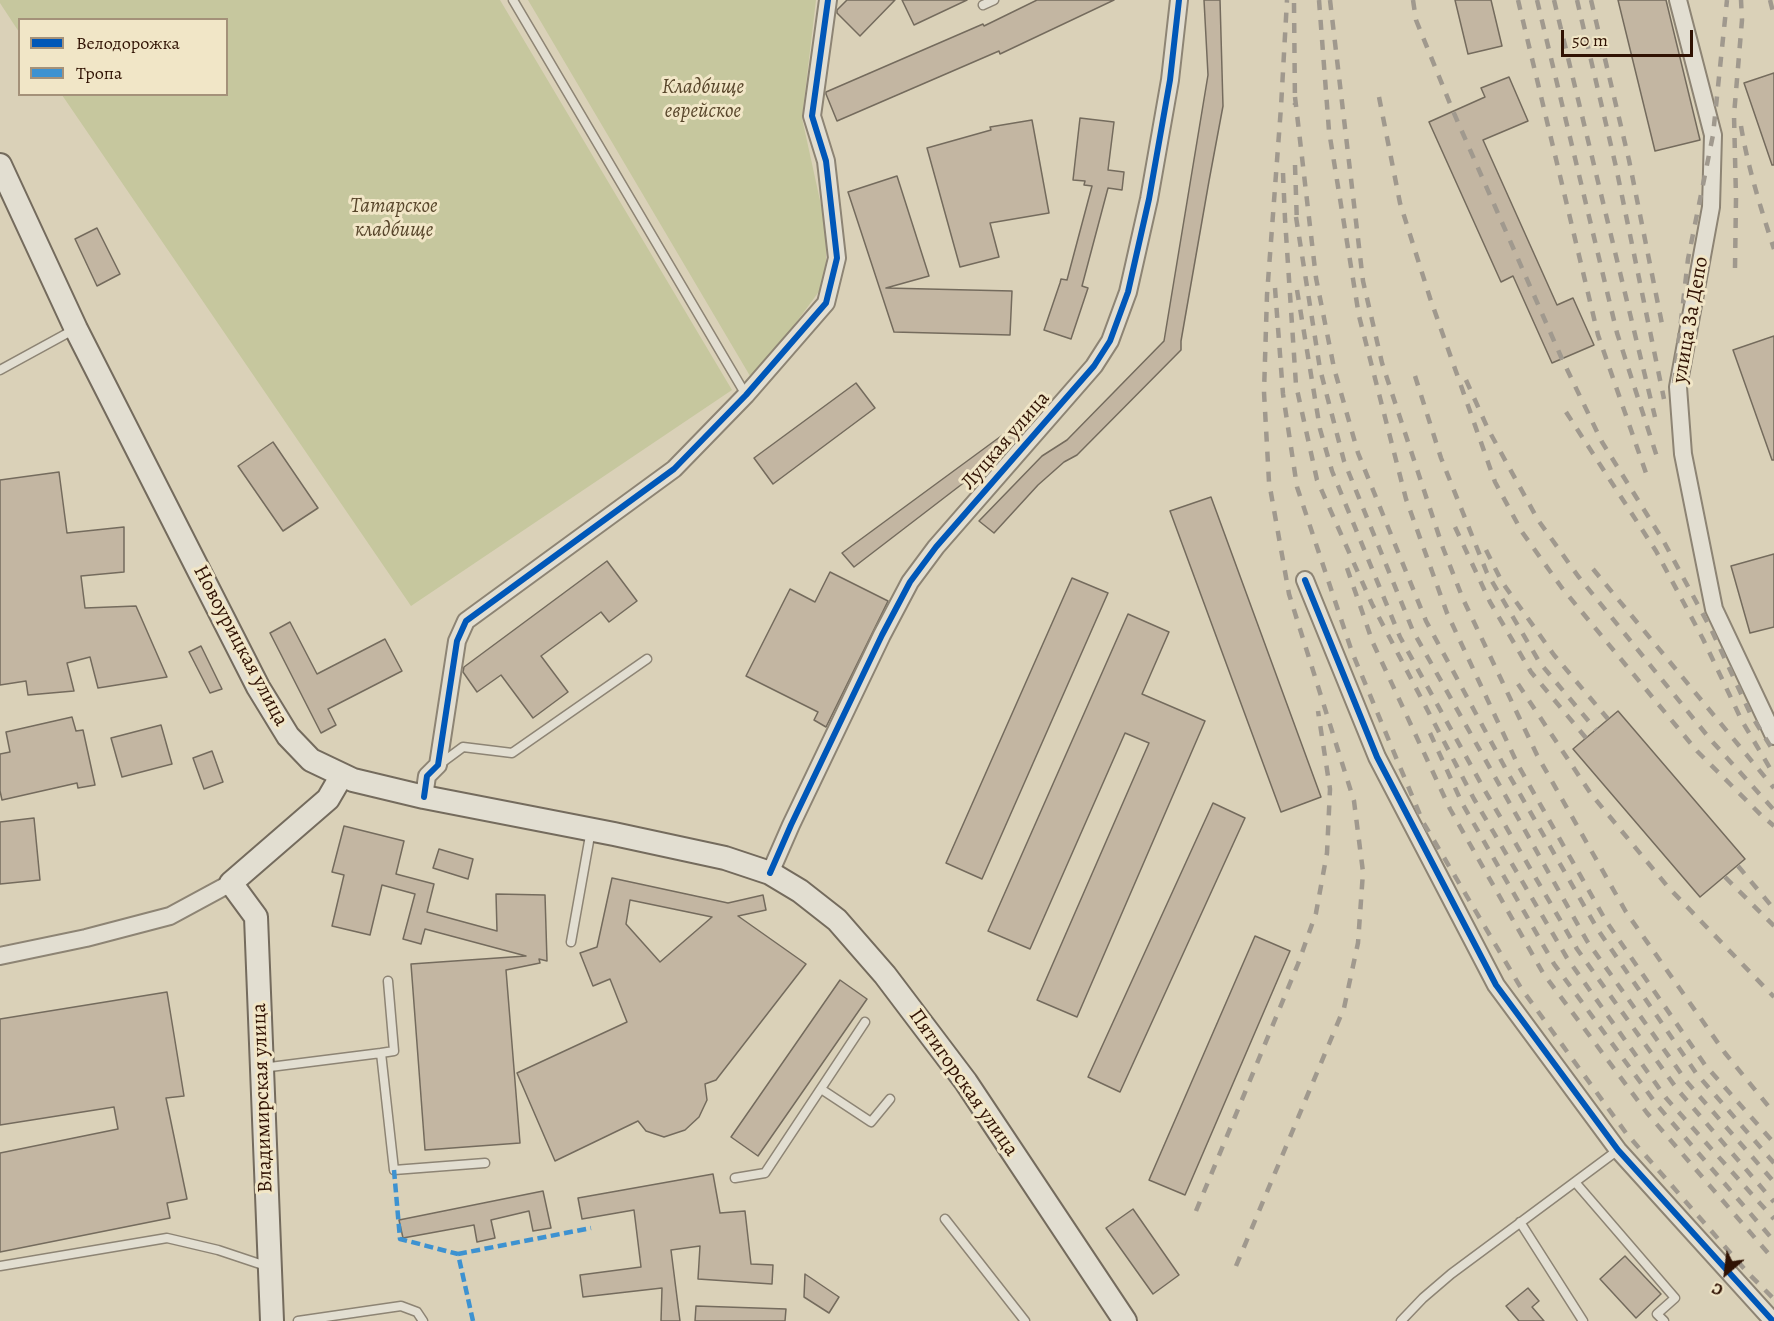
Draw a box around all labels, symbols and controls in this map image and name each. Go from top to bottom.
legend [18,18,228,96]
scale bar [1564,18,1696,56]
text: 50 m [1572,28,1608,52]
text: Велодорожка [76,31,180,55]
text: Тропа [76,61,122,85]
park label: Кладбище еврейское [662,75,744,125]
park label: Татарское кладбище [350,194,438,244]
street label: улица За Депо [1667,255,1715,385]
street label: Луцкая улица [956,387,1056,495]
street label: Новоурицкая улица [187,561,293,731]
street label: Владимирская улица [247,1003,279,1193]
street label: Пятигорская улица [903,1004,1023,1162]
north arrow [1696,1243,1756,1303]
text: С [1708,1277,1727,1301]

